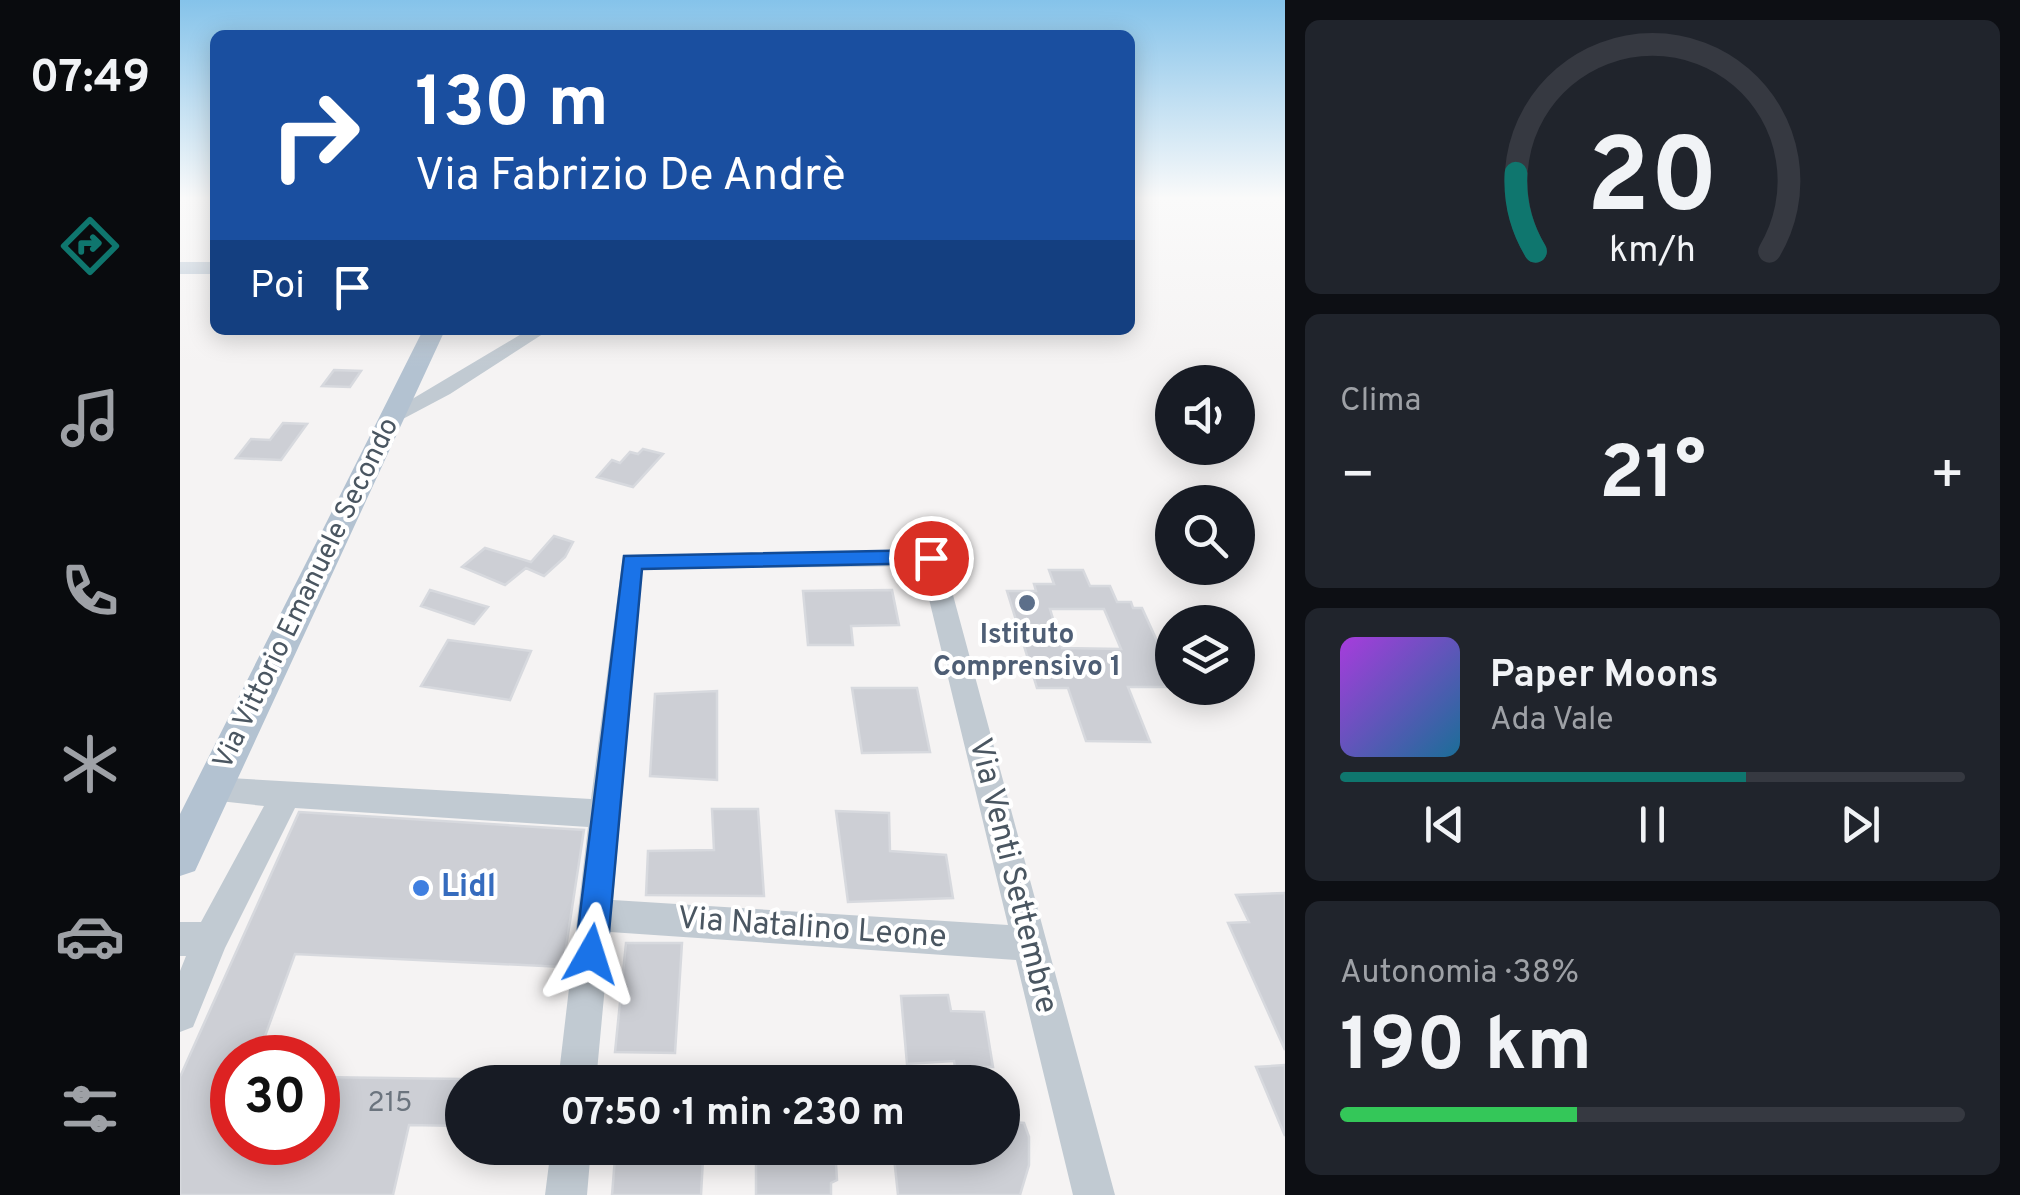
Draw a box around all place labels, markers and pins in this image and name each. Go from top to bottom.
pin [889,516,974,601]
marker: Istituto Comprensivo 1 [1016,592,1038,614]
place label: Istituto Comprensivo 1 [933,618,1121,686]
place label: Lidl [441,868,496,908]
marker: Lidl [410,877,432,899]

